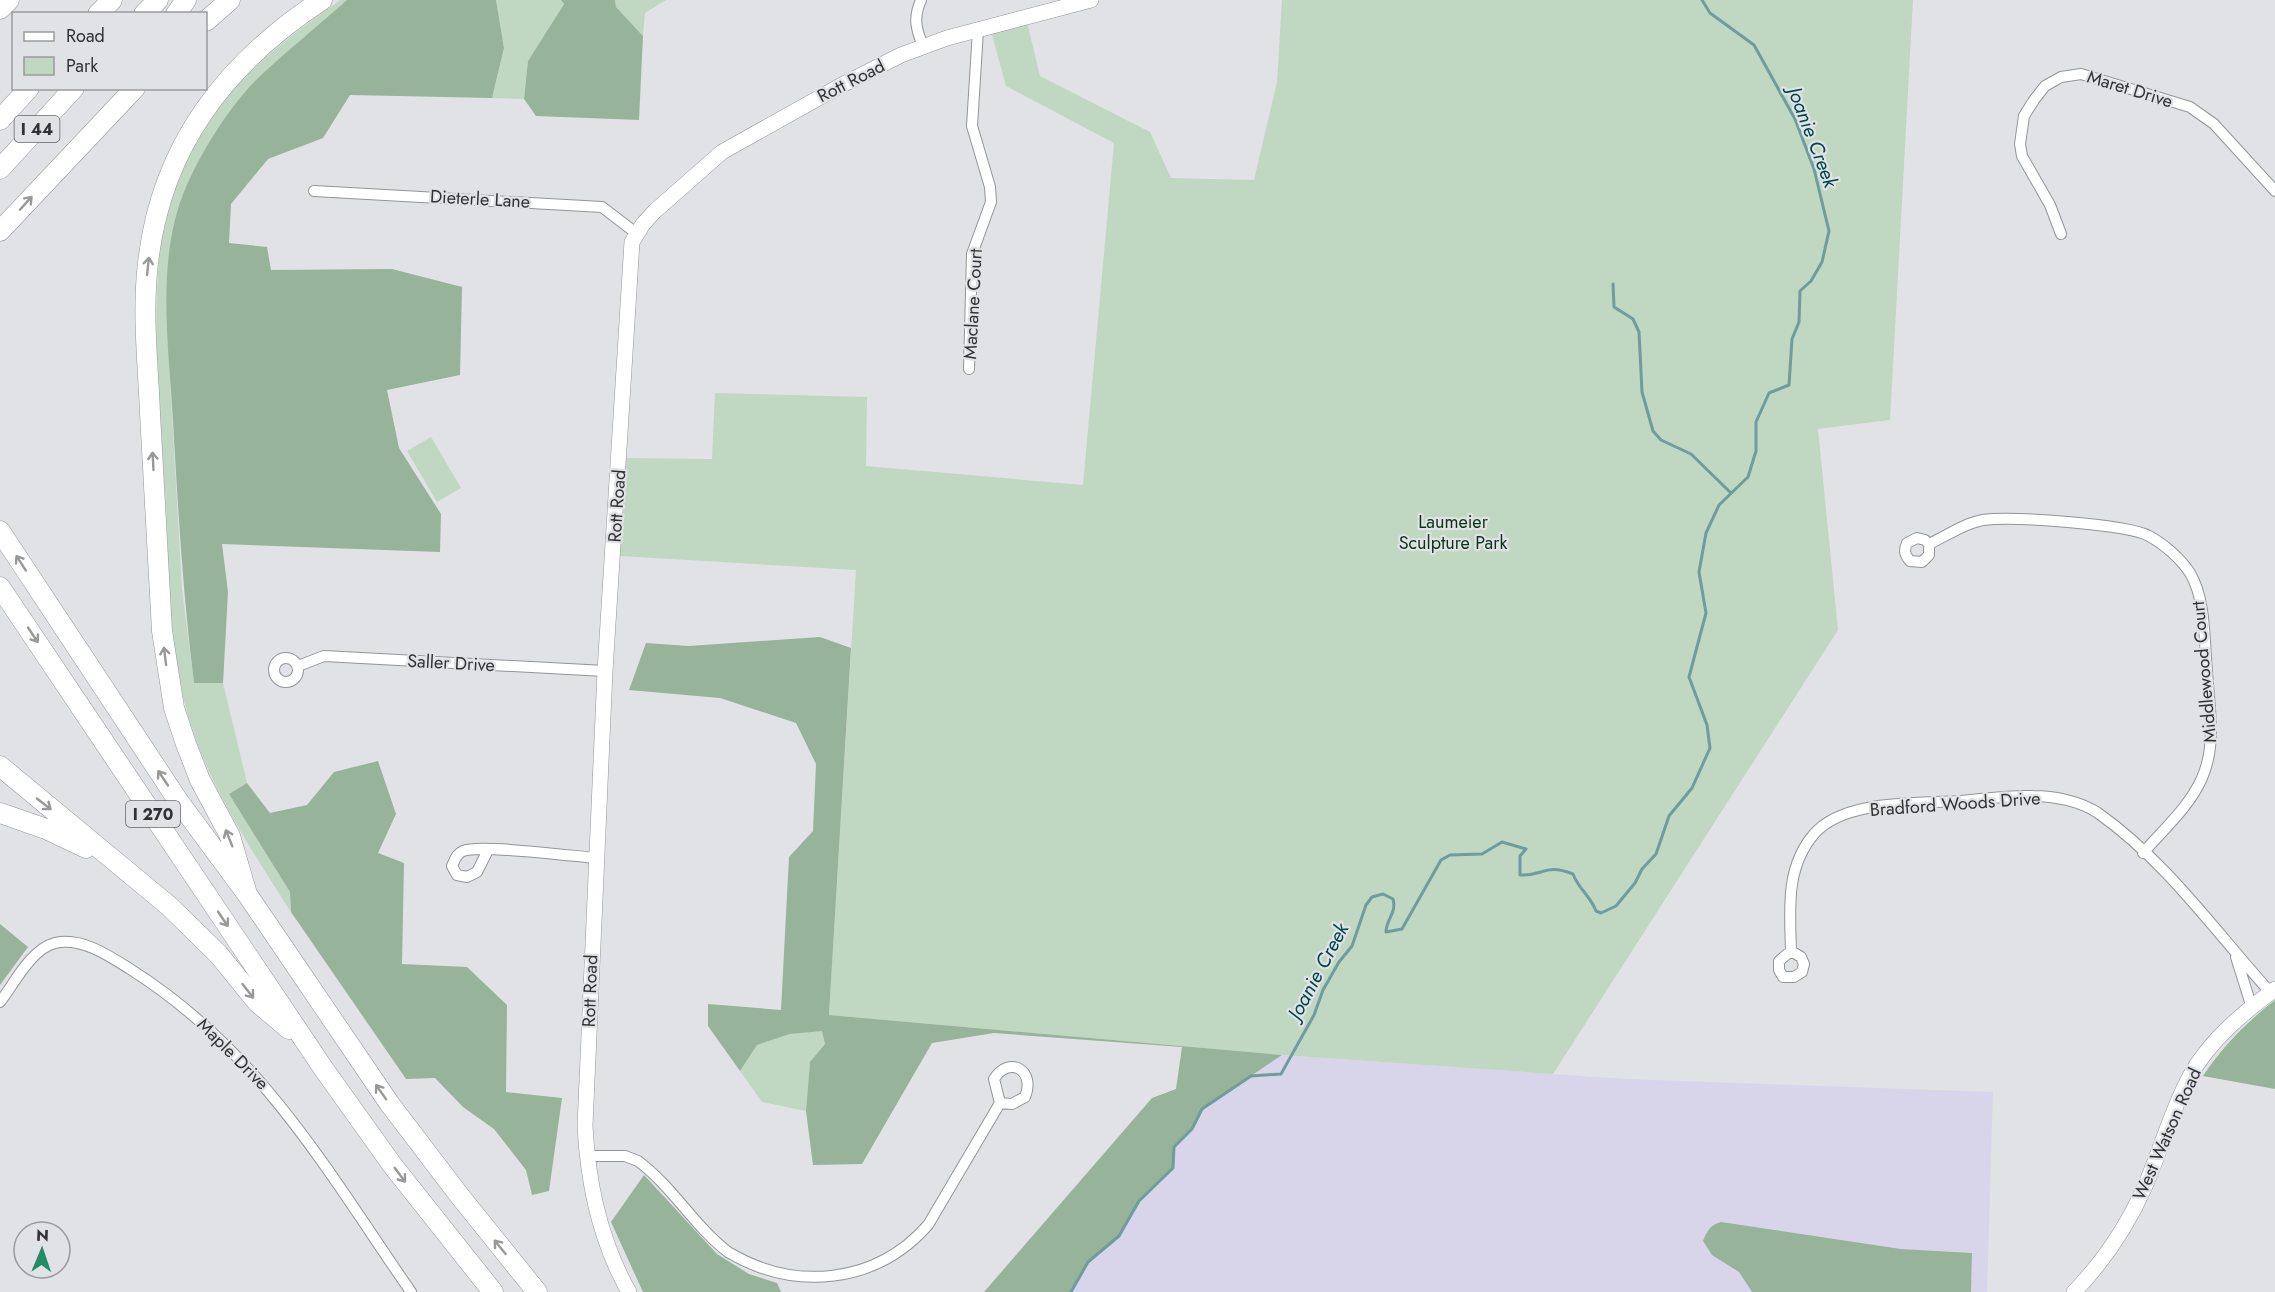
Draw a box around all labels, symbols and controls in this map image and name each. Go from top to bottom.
legend [12,12,207,90]
text: Road [66,23,105,49]
text: Park [66,53,98,79]
street label: Rott Road [813,53,889,109]
street label: Maret Drive [2084,64,2176,114]
water label: Joanie Creek [1779,79,1846,193]
road number: I 44 [15,116,60,142]
street label: Dieterle Lane [429,183,531,215]
one-way arrow [19,195,33,210]
street label: Maclane Court [957,247,989,360]
one-way arrow [143,257,154,277]
one-way arrow [147,452,158,472]
street label: Rott Road [601,469,633,543]
park label: Laumeier Sculpture Park [1399,509,1507,556]
one-way arrow [15,555,27,572]
street label: Middlewood Court [2185,599,2223,744]
one-way arrow [27,627,39,643]
one-way arrow [159,646,170,666]
street label: Saller Drive [407,648,495,678]
one-way arrow [157,771,169,787]
street label: Bradford Woods Drive [1869,785,2041,823]
one-way arrow [36,798,52,811]
road number: I 270 [126,801,180,827]
one-way arrow [223,829,234,848]
one-way arrow [217,911,229,927]
water label: Joanie Creek [1279,916,1357,1028]
street label: Rott Road [576,954,604,1028]
one-way arrow [242,983,255,999]
street label: Maple Drive [191,1012,275,1096]
street label: West Watson Road [2126,1064,2208,1204]
one-way arrow [375,1084,387,1100]
one-way arrow [393,1167,406,1183]
north arrow [12,1220,72,1280]
text: N [36,1224,49,1247]
one-way arrow [493,1239,506,1255]

